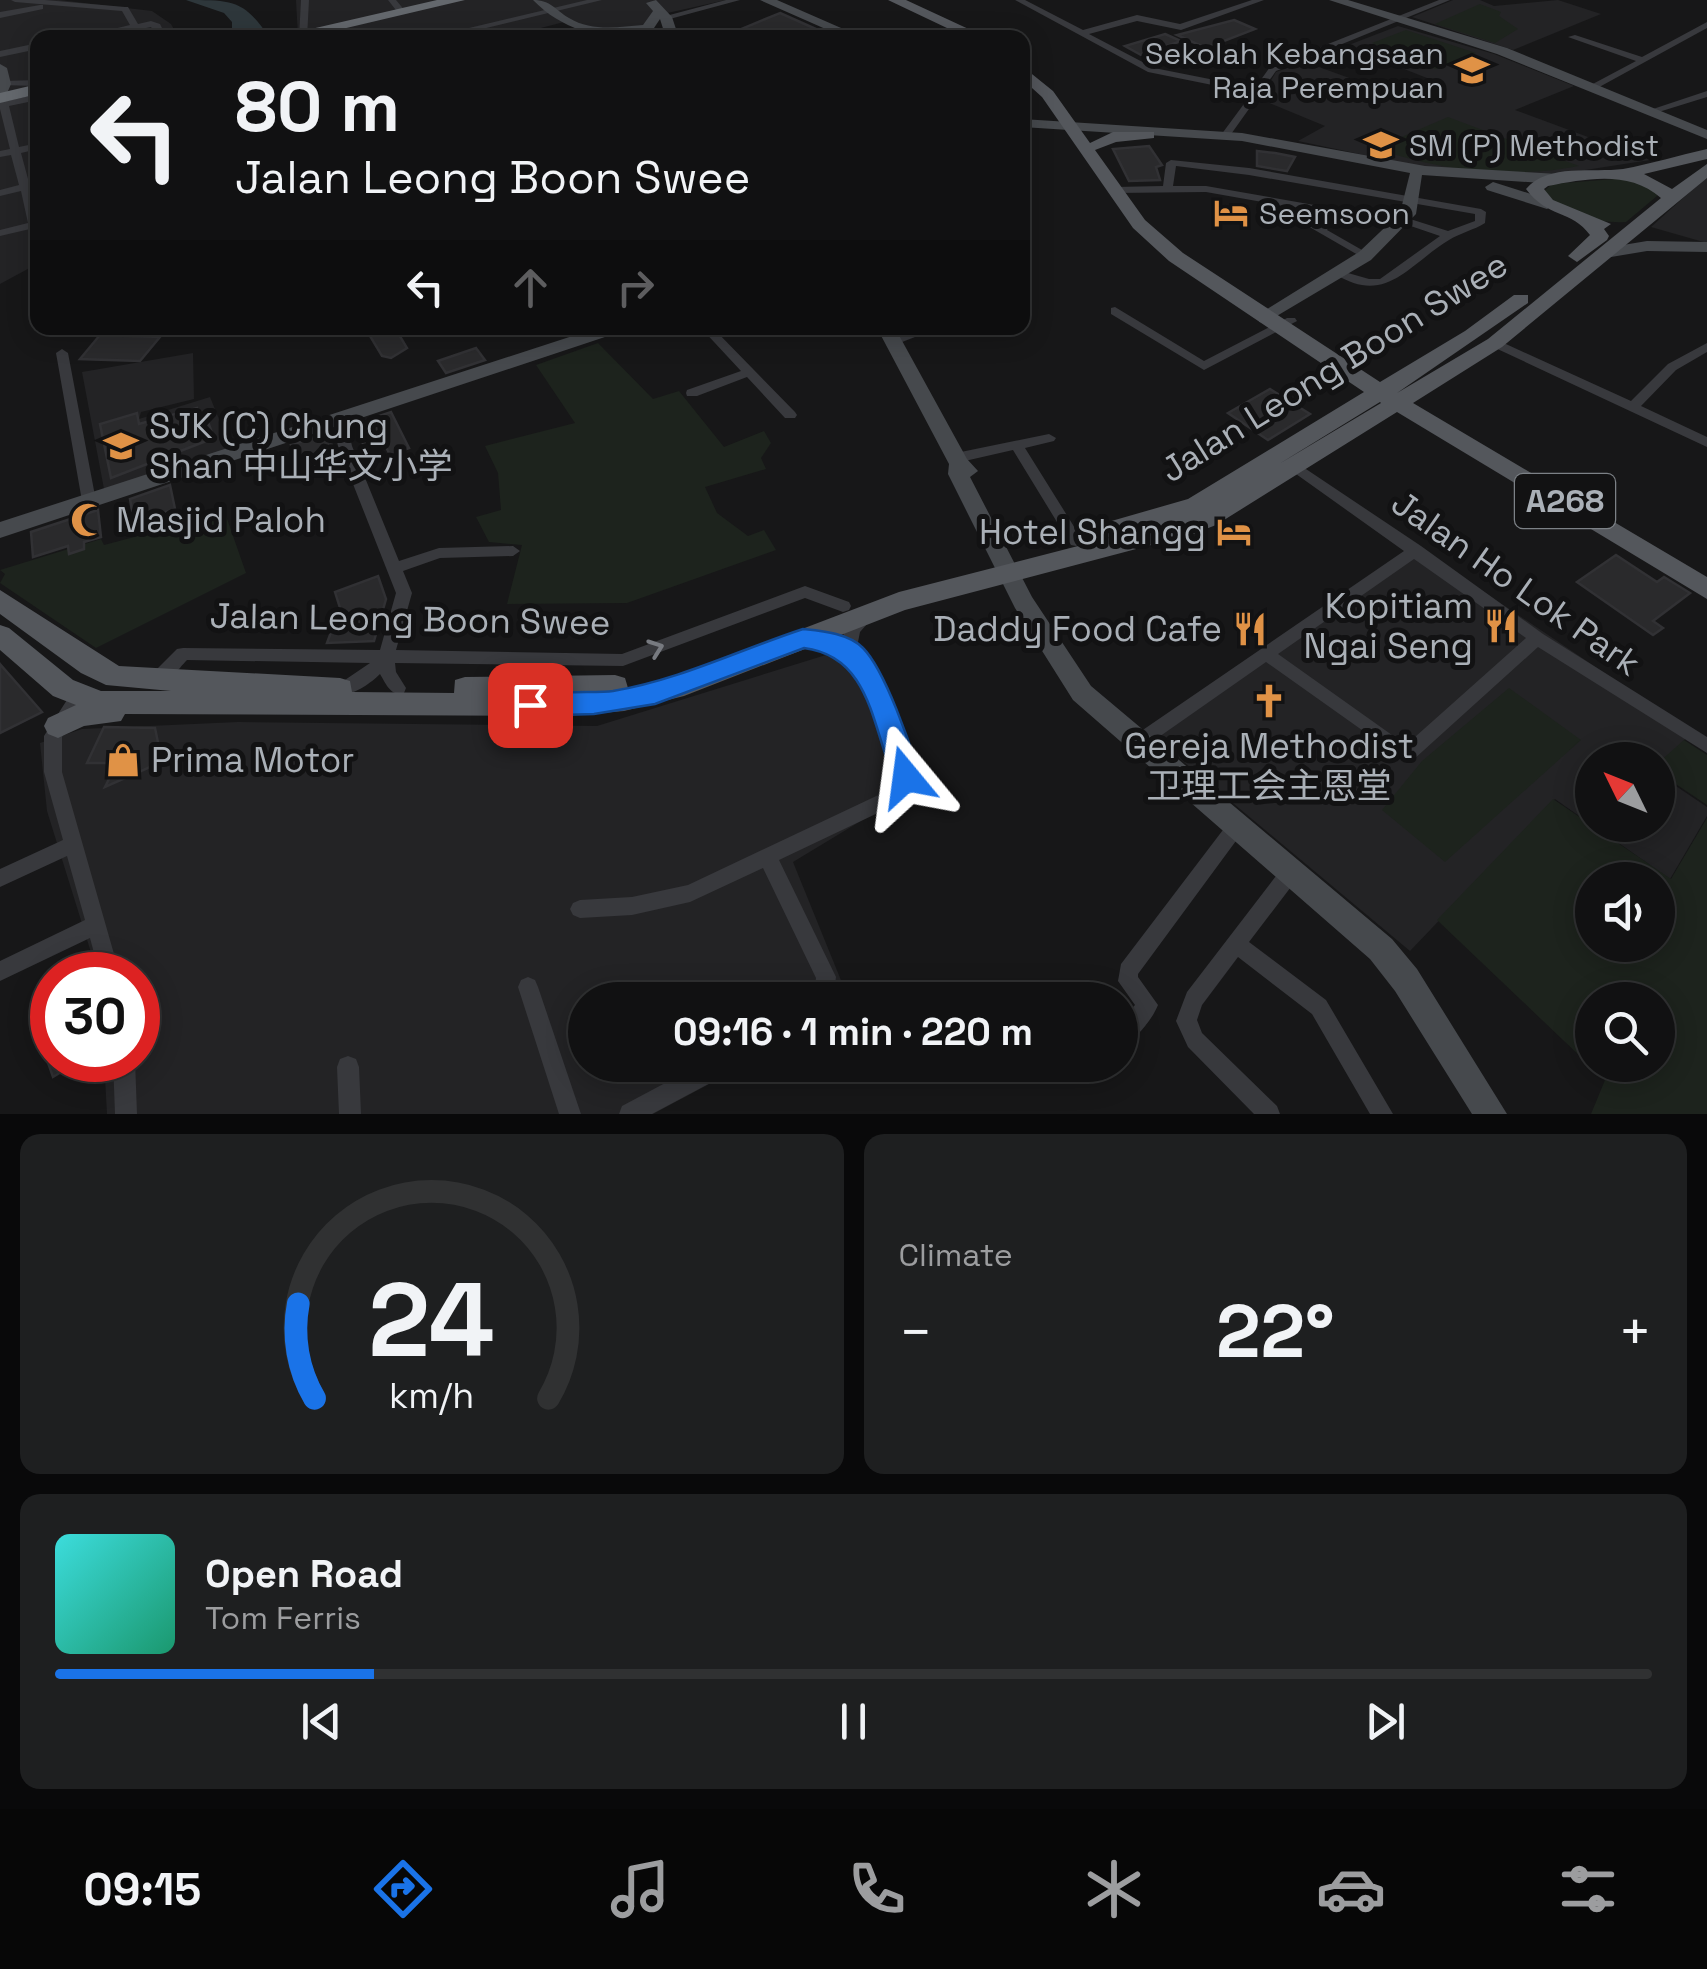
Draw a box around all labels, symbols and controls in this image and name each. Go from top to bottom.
place label: Sekolah Kebangsaan Raja Perempuan [1145,34,1444,107]
school or university icon: Sekolah Kebangsaan Raja Perempuan [1453,51,1491,89]
text: 80 m [235,62,400,151]
icon: left [70,70,200,200]
school or university icon: SM (P) Methodist [1362,126,1400,164]
place label: SM (P) Methodist [1409,126,1659,165]
text: Jalan Leong Boon Swee [235,149,750,206]
hotel icon: Seemsoon [1212,194,1250,232]
place label: Seemsoon [1259,194,1410,233]
street label: Jalan Leong Boon Swee [1152,242,1516,492]
icon: left [398,260,453,315]
icon: ahead [503,260,558,315]
icon: right [608,260,663,315]
place label: SJK (C) Chung Shan 中山华文小学 [149,404,453,488]
school or university icon: SJK (C) Chung Shan 中山华文小学 [102,427,140,465]
road number: A268 [1515,474,1615,528]
street label: Jalan Ho Lok Park [1383,481,1649,685]
place label: Masjid Paloh [116,498,326,542]
mosque icon: Masjid Paloh [69,501,107,539]
place label: Hotel Shangg [979,510,1206,554]
hotel icon: Hotel Shangg [1215,513,1253,551]
place label: Kopitiam Ngai Seng [1304,584,1473,668]
street label: Jalan Leong Boon Swee [209,594,611,644]
place label: Daddy Food Cafe [933,607,1222,651]
restaurant icon: Kopitiam Ngai Seng [1482,607,1520,645]
restaurant icon: Daddy Food Cafe [1231,610,1269,648]
one-way arrow [646,639,663,660]
pin [488,663,573,748]
icon: arrive [503,678,558,733]
church icon: Gereja Methodist 卫理工会主恩堂 [1250,682,1288,720]
place label: Gereja Methodist 卫理工会主恩堂 [1124,724,1414,808]
position arrow [854,725,958,829]
place label: Prima Motor [151,738,355,782]
shop icon: Prima Motor [104,741,142,779]
north arrow [1575,742,1675,842]
map controls [1575,742,1675,1082]
button: sound [1575,862,1675,962]
speed limit sign: 30 [30,952,160,1082]
button: search [1575,982,1675,1082]
text: 09:16 · 1 min · 220 m [673,1008,1033,1056]
text: Climate [899,1235,1013,1275]
text: 24 [369,1254,495,1386]
text: 22° [1216,1283,1335,1379]
text: − [899,1297,933,1367]
text: + [1618,1297,1652,1367]
text: km/h [389,1373,474,1418]
text: Open Road [205,1550,403,1598]
text: Tom Ferris [205,1598,361,1638]
icon: previous [294,1694,349,1749]
icon: pause [826,1694,881,1749]
icon: next [1358,1694,1413,1749]
icon: directions [368,1854,438,1924]
icon: music [605,1854,675,1924]
icon: phone [842,1854,912,1924]
icon: climate [1079,1854,1149,1924]
icon: car [1316,1854,1386,1924]
icon: filters [1553,1854,1623,1924]
text: 09:15 [84,1861,201,1918]

